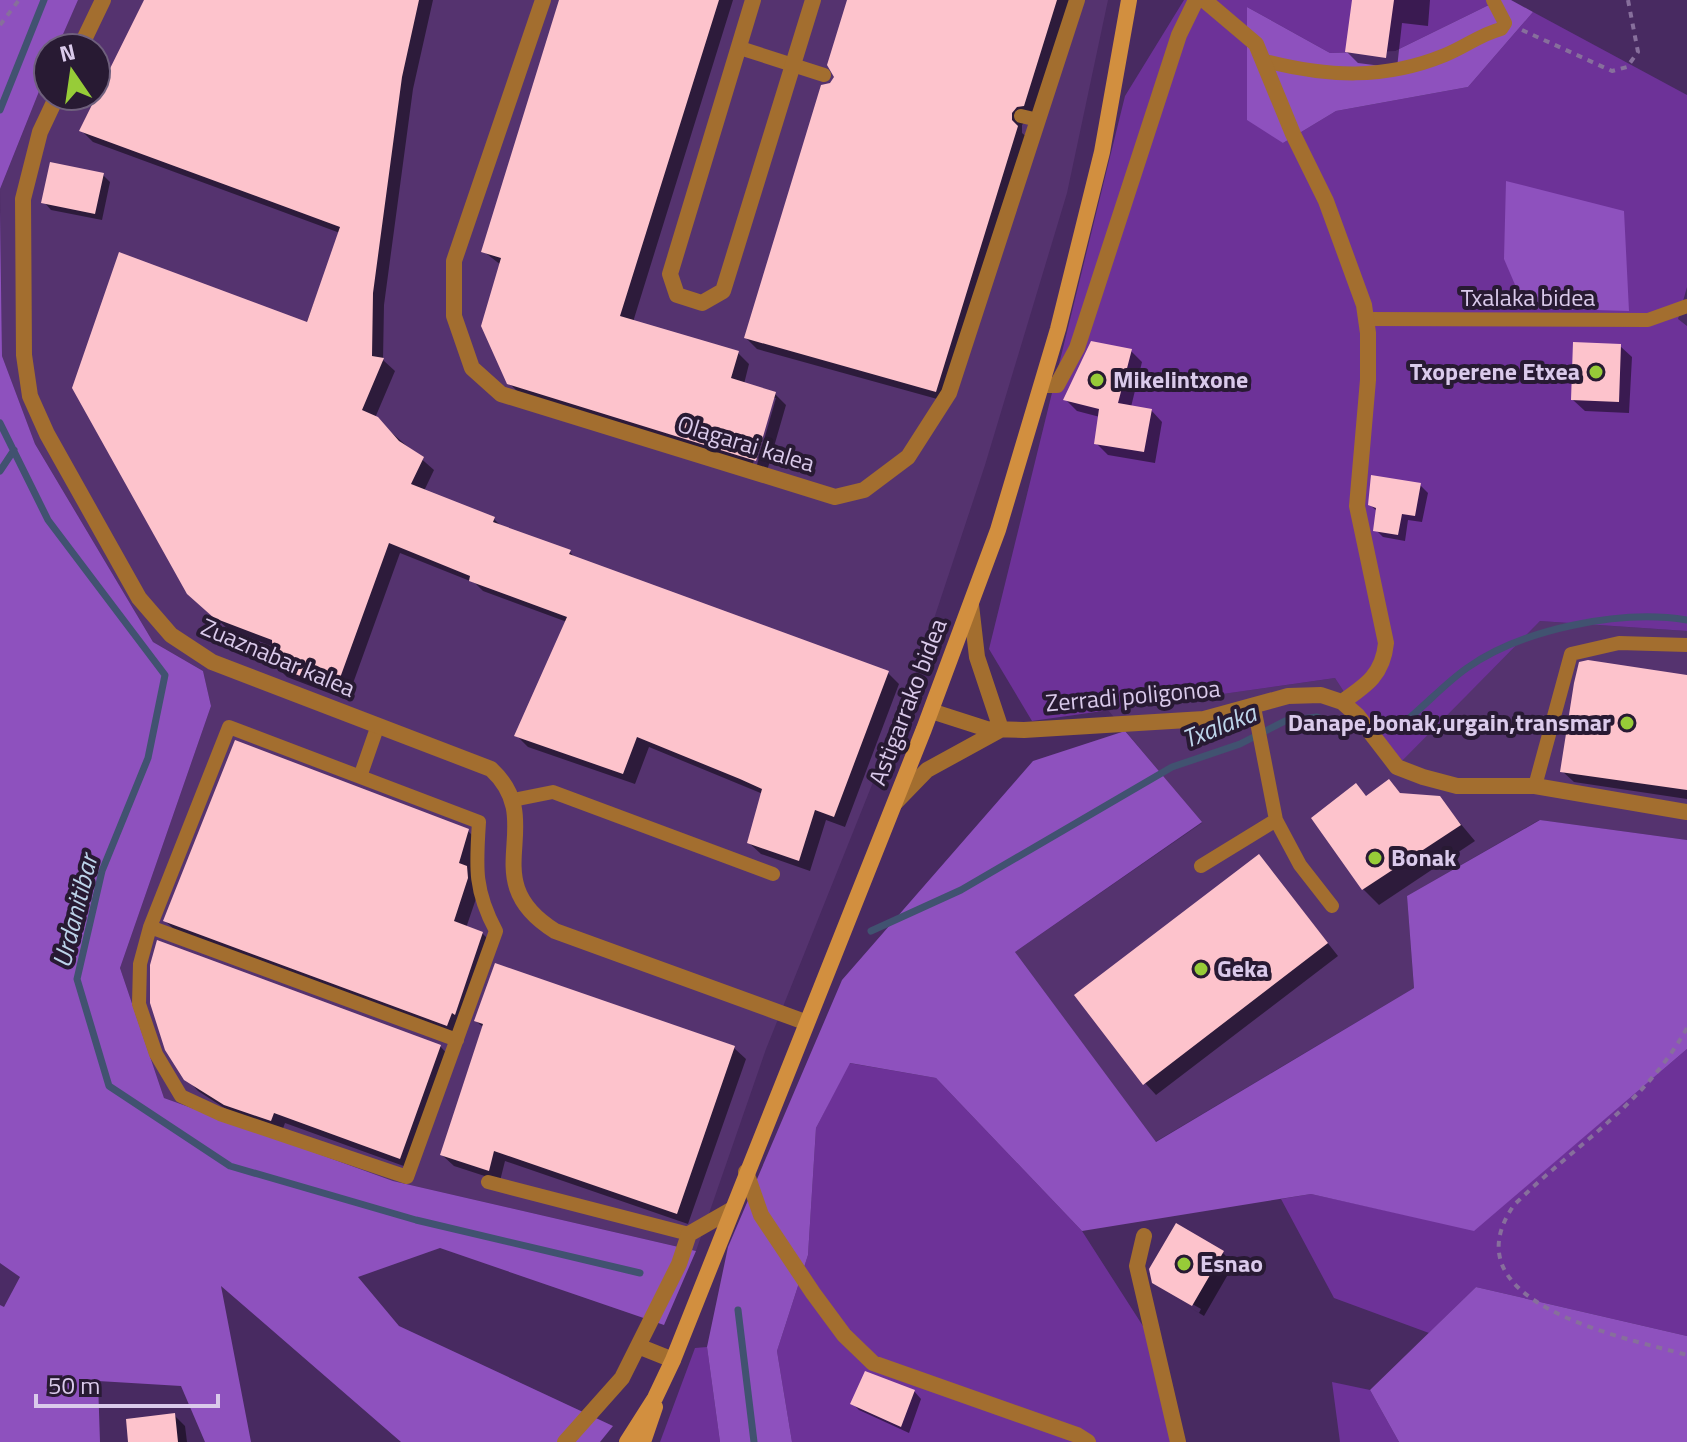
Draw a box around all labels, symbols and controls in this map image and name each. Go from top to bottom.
north arrow [32,32,112,112]
text: N [56,34,79,71]
street label: Txalaka bidea [1461,279,1595,315]
place label: Txoperene Etxea [1410,353,1580,389]
place label: Mikelintxone [1113,361,1248,397]
marker: Txoperene Etxea [1587,363,1605,381]
marker: Mikelintxone [1088,371,1106,389]
street label: Olagarai kalea [673,405,819,481]
street label: Zuaznabar kalea [196,608,361,706]
street label: Astigarrako bidea [859,613,955,790]
street label: Zerradi poligonoa [1044,669,1222,721]
water label: Txalaka [1176,692,1264,758]
place label: Danape,bonak,urgain,transmar [1288,704,1611,740]
marker: Danape,bonak,urgain,transmar [1618,714,1636,732]
place label: Bonak [1391,839,1457,875]
water label: Urdanitibar [42,848,108,972]
marker: Bonak [1366,849,1384,867]
place label: Geka [1217,950,1269,986]
marker: Geka [1192,960,1210,978]
place label: Esnao [1200,1245,1263,1281]
marker: Esnao [1175,1255,1193,1273]
scale bar [36,1358,218,1408]
text: 50 m [48,1367,100,1403]

